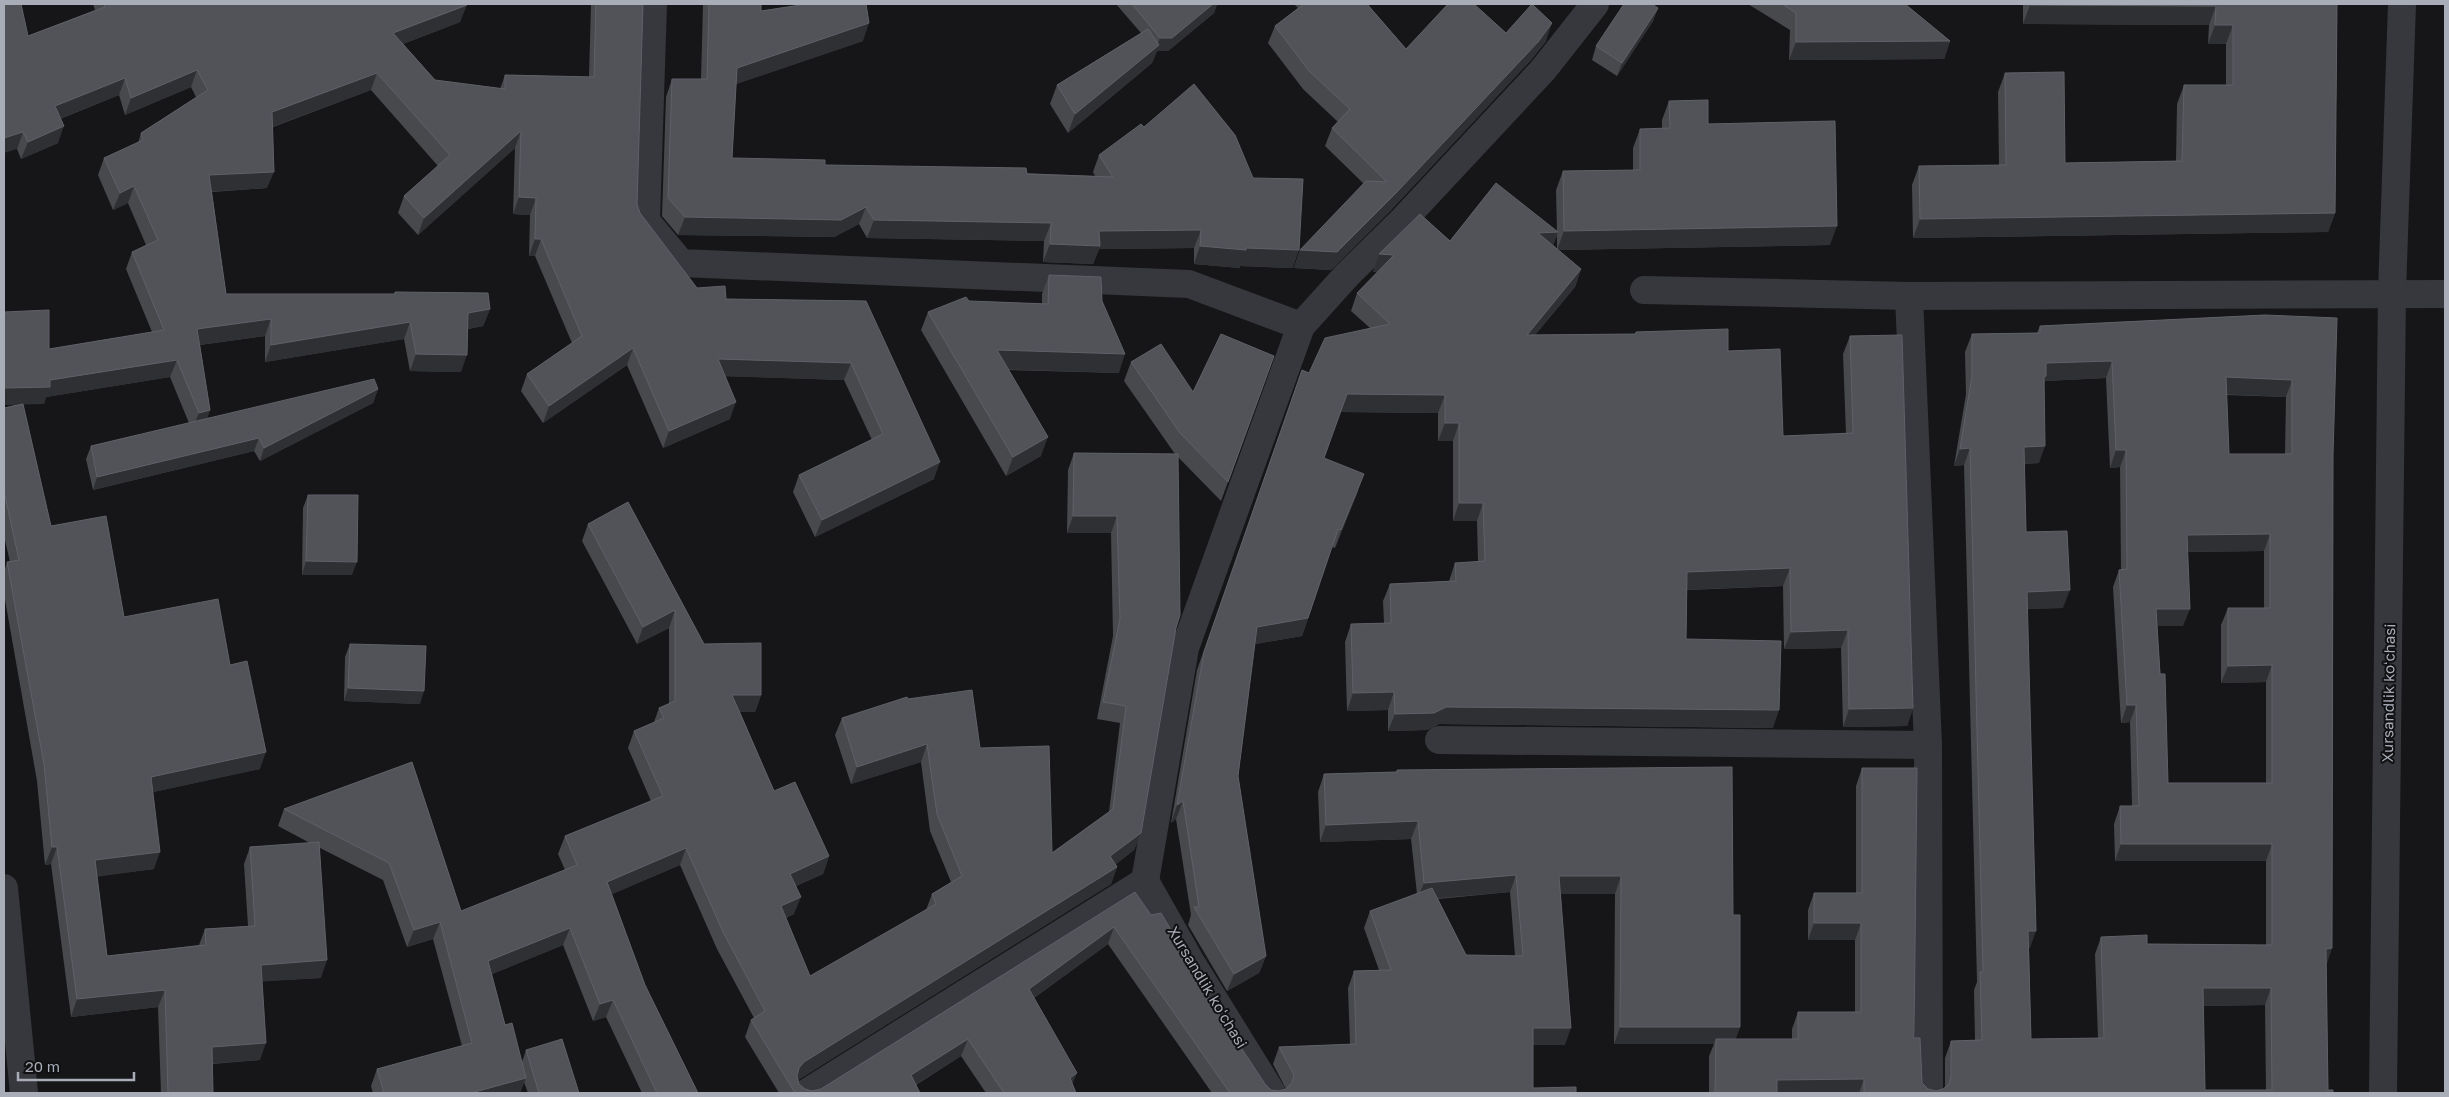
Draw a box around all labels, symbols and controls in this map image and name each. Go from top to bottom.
street label: Xursandlik koʻchasi [2378,623,2398,763]
street label: Xursandlik koʻchasi [1165,923,1251,1051]
scale bar [18,1050,134,1082]
text: 20 m [25,1057,60,1075]

